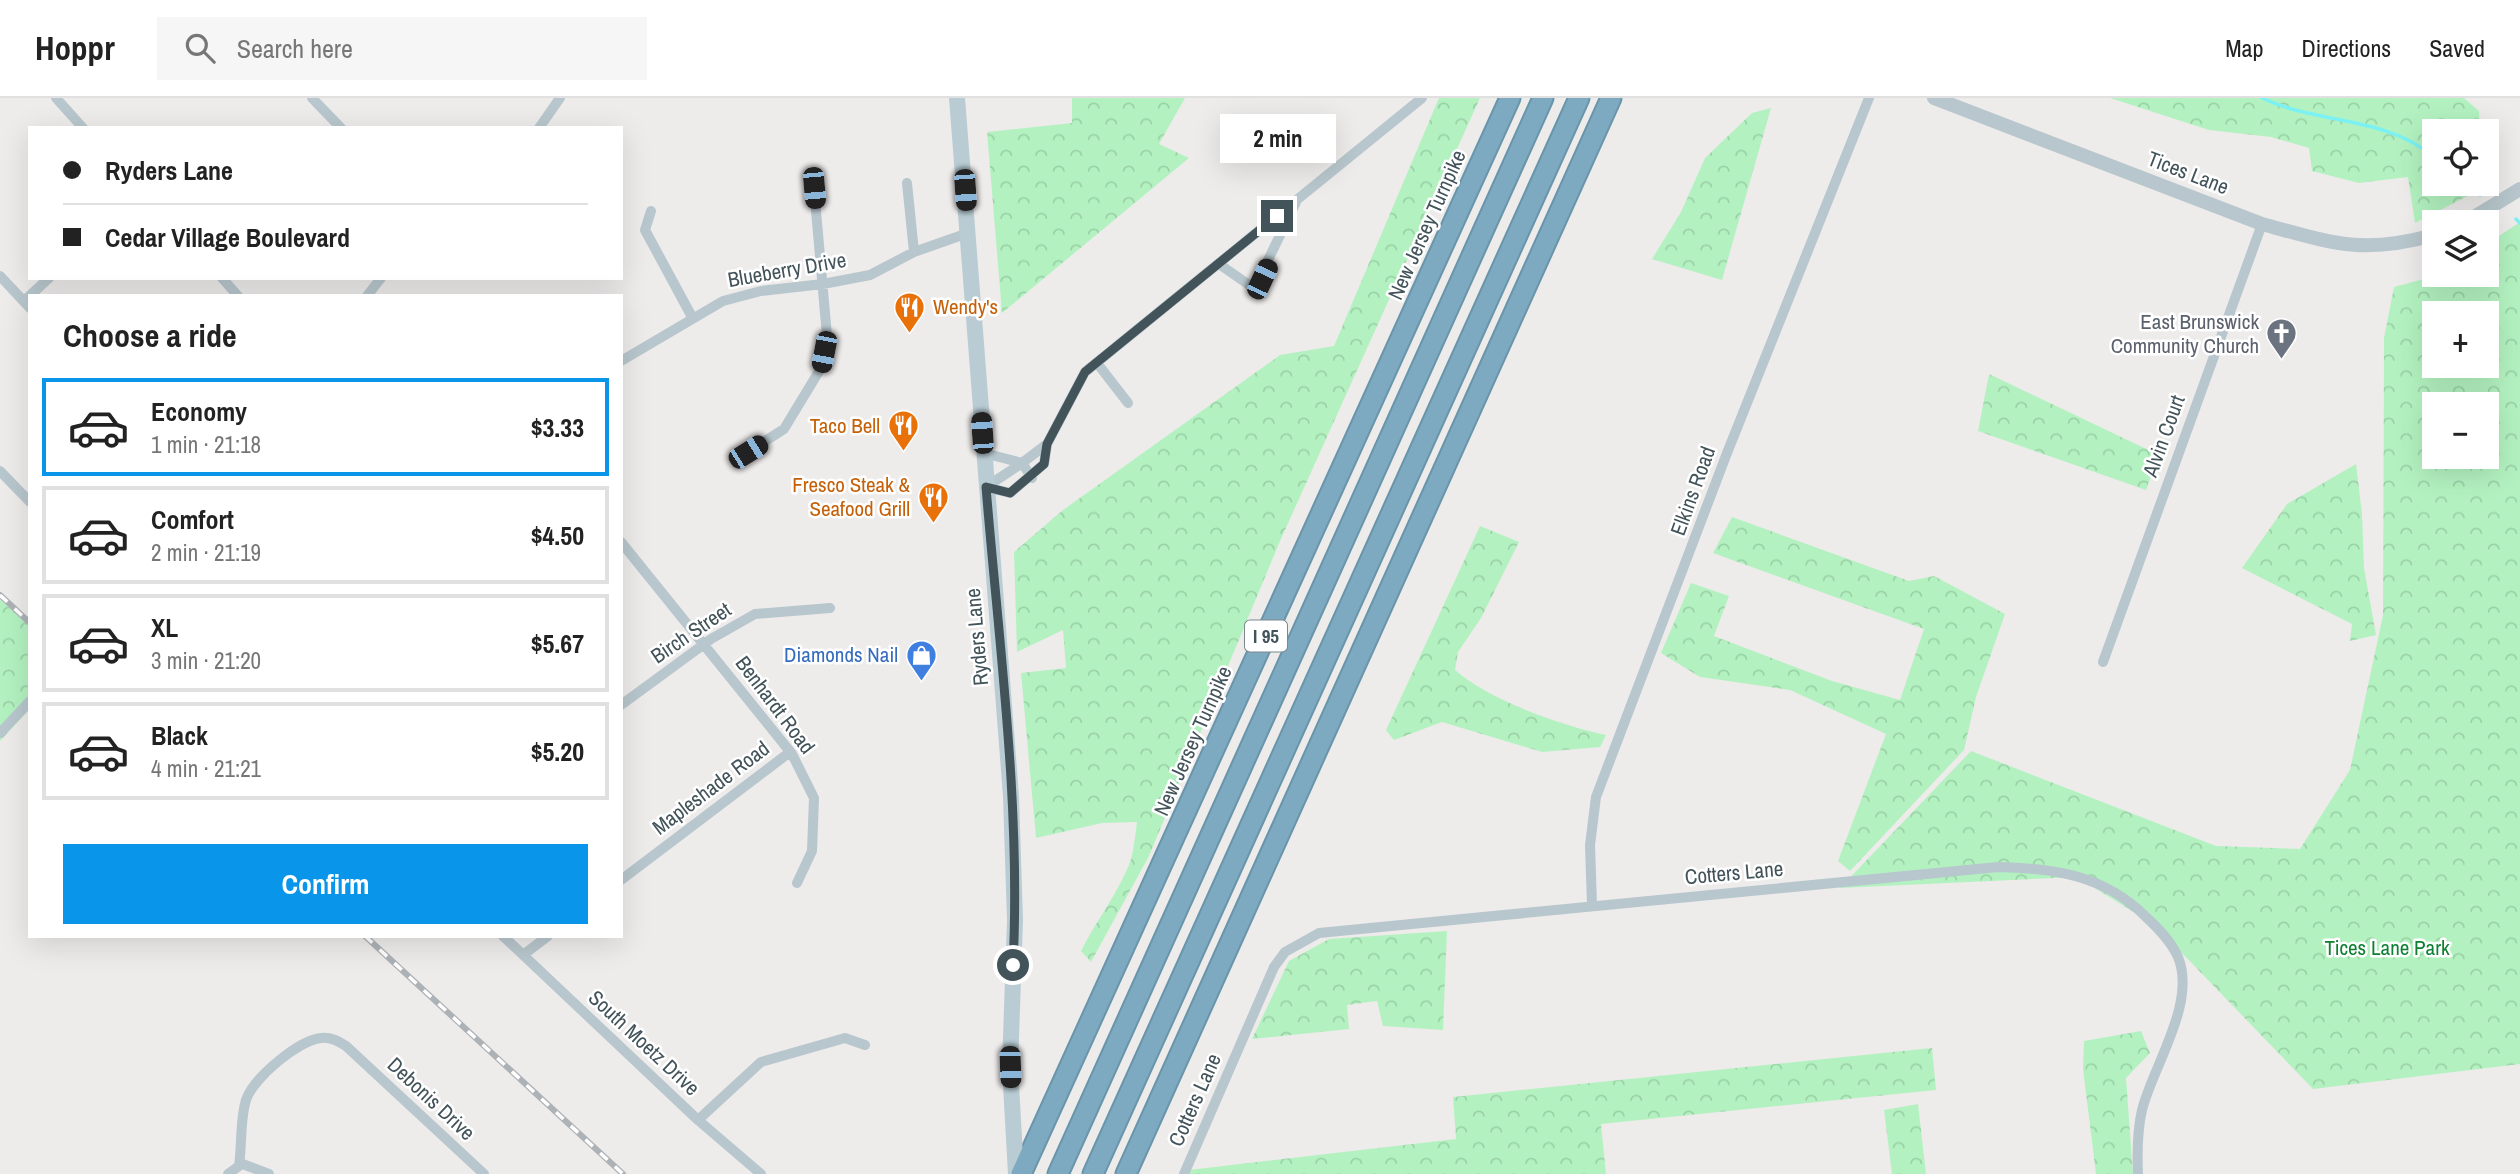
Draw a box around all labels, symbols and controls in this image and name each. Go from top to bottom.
search box [157,17,647,80]
text: Hoppr [35,26,115,70]
icon: search [181,29,219,67]
text: Search here [237,31,353,66]
text: Map [2225,32,2263,64]
text: Directions [2301,32,2391,64]
text: Saved [2429,32,2485,64]
callout: 2 min [1219,115,1335,164]
map controls [2422,119,2499,469]
button: locate [2422,119,2499,196]
text: 2 min [1253,123,1303,154]
street label: Tices Lane [2143,144,2233,201]
street label: New Jersey Turnpike [1381,145,1473,304]
text: Ryders Lane [105,153,233,188]
car [802,166,827,210]
car [954,168,977,212]
route end [1261,200,1293,232]
button: layers [2422,210,2499,287]
text: Cedar Village Boulevard [105,220,350,255]
street label: Blueberry Drive [725,245,848,294]
car [1244,256,1281,302]
restaurant icon: Wendy's [893,290,927,334]
place label: Wendy's [933,292,998,321]
button: + [2422,301,2499,378]
place label: East Brunswick Community Church [2111,307,2259,360]
text: Choose a ride [63,314,237,357]
church icon: East Brunswick Community Church [2265,317,2299,361]
car [810,329,839,375]
street label: Alvin Court [2135,391,2192,482]
button: − [2422,392,2499,469]
text: Economy [151,394,247,429]
icon: car [67,396,130,459]
restaurant icon: Taco Bell [886,409,920,453]
text: $3.33 [531,410,584,445]
place label: Taco Bell [810,411,880,440]
car [971,411,994,455]
text: 1 min · 21:18 [151,429,261,460]
car [725,432,772,472]
street label: Elkins Road [1663,442,1722,539]
place label: Fresco Steak & Seafood Grill [792,470,911,523]
restaurant icon: Fresco Steak & Seafood Grill [916,480,950,524]
text: Comfort [151,502,234,537]
icon: car [67,504,130,567]
text: $4.50 [531,518,584,553]
text: 2 min · 21:19 [151,537,261,568]
street label: Ryders Lane [958,587,995,687]
street label: Birch Street [645,595,737,670]
text: XL [151,610,178,645]
icon: car [67,612,130,675]
road number: I 95 [1245,621,1287,652]
text: $5.67 [531,626,584,661]
shop icon: Diamonds Nail [904,638,938,682]
place label: Diamonds Nail [784,640,898,669]
text: 3 min · 21:20 [151,645,261,676]
street label: Benhardt Road [729,650,822,760]
street label: New Jersey Turnpike [1147,661,1239,820]
text: Black [151,718,208,753]
icon: car [67,720,130,783]
text: $5.20 [531,734,584,769]
street label: Mapleshade Road [646,734,775,841]
text: 4 min · 21:21 [151,753,261,784]
button: Confirm [63,844,588,924]
street label: Cotters Lane [1684,854,1784,891]
park label: Tices Lane Park [2324,933,2450,962]
route start [997,949,1029,981]
street label: South Moetz Drive [582,983,706,1102]
car [999,1046,1022,1088]
street label: Cotters Lane [1161,1049,1228,1151]
street label: Debonis Drive [381,1050,481,1147]

